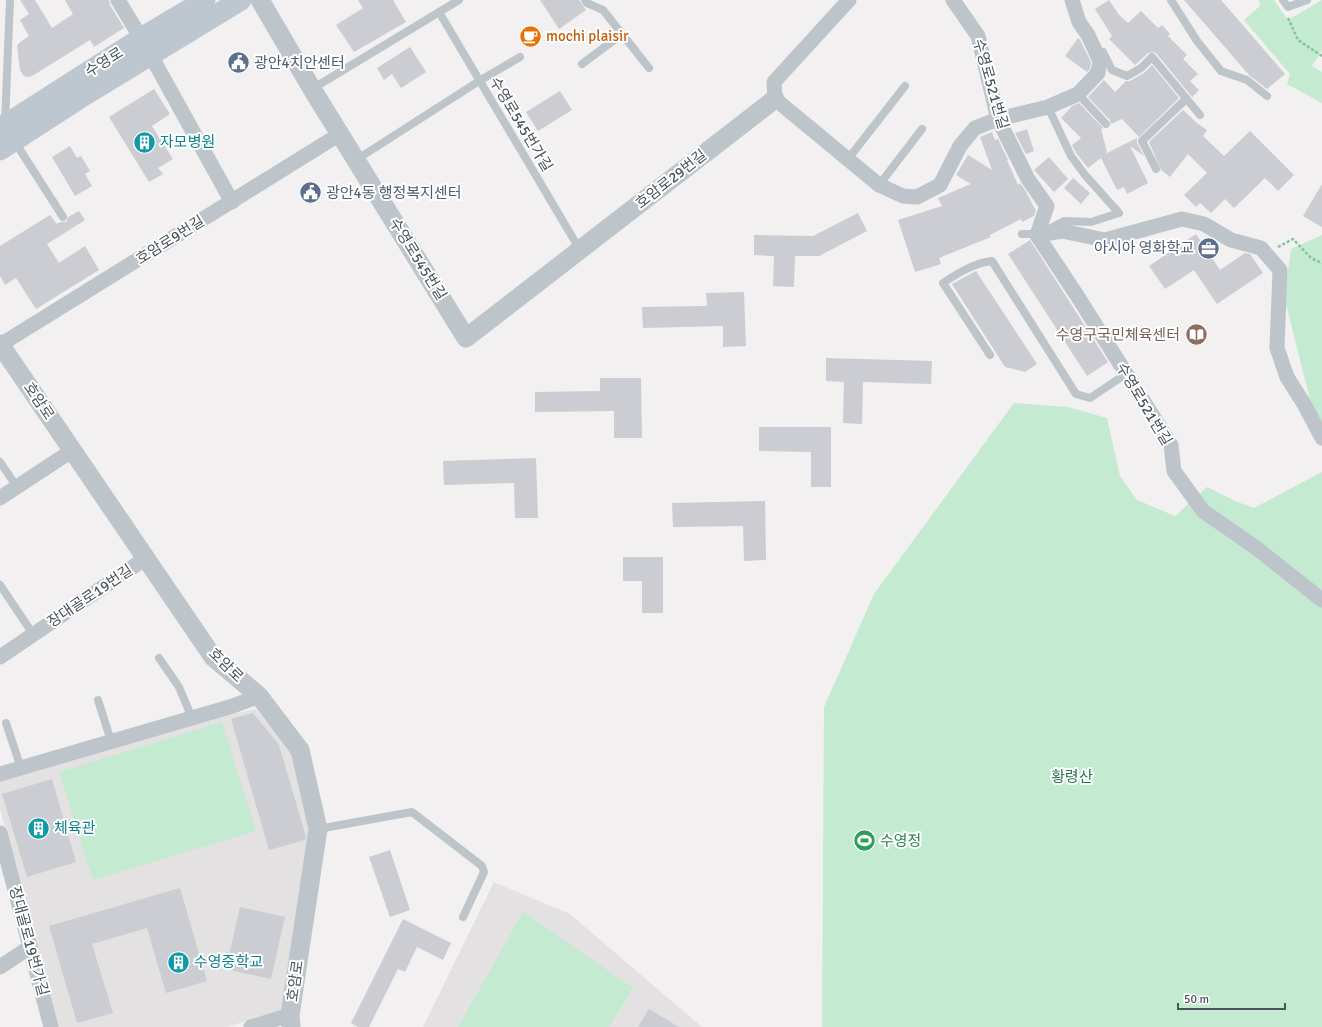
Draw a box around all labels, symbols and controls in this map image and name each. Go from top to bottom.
cafe icon: mochi plaisir [518,23,544,49]
place label: mochi plaisir [546,27,629,45]
street label: 수영로521번길 [969,37,1013,131]
street label: 수영로 [82,43,126,81]
public building icon: 광안4치안센터 [226,50,252,76]
place label: 광안4치안센터 [254,54,345,72]
street label: 수영로545번가길 [486,73,556,175]
building icon: 자모병원 [131,129,157,155]
place label: 자모병원 [160,133,215,151]
street label: 호암로29번길 [632,146,710,212]
public building icon: 광안4동 행정복지센터 [298,180,324,206]
place label: 광안4동 행정복지센터 [326,184,462,202]
street label: 호암로9번길 [133,212,207,268]
street label: 수영로545번길 [386,215,450,303]
office icon: 아시아 영화학교 [1196,235,1222,261]
place label: 아시아 영화학교 [1094,239,1194,257]
library icon: 수영구국민체육센터 [1183,322,1209,348]
place label: 수영구국민체육센터 [1056,326,1180,344]
street label: 수영로521번길 [1112,359,1176,449]
street label: 호암로 [20,379,58,423]
street label: 장대골로19번길 [44,561,136,631]
street label: 호암로 [205,644,247,686]
park label: 황령산 [1051,768,1093,786]
building icon: 체육관 [26,815,52,841]
place label: 체육관 [54,819,96,837]
sports icon: 수영정 [852,828,878,854]
place label: 수영정 [880,832,921,850]
street label: 장대골로19번가길 [6,884,52,998]
building icon: 수영중학교 [166,949,192,975]
place label: 수영중학교 [194,953,263,971]
street label: 호암로 [283,959,307,1003]
scale bar [1178,985,1285,1011]
text: 50 m [1184,992,1209,1007]

